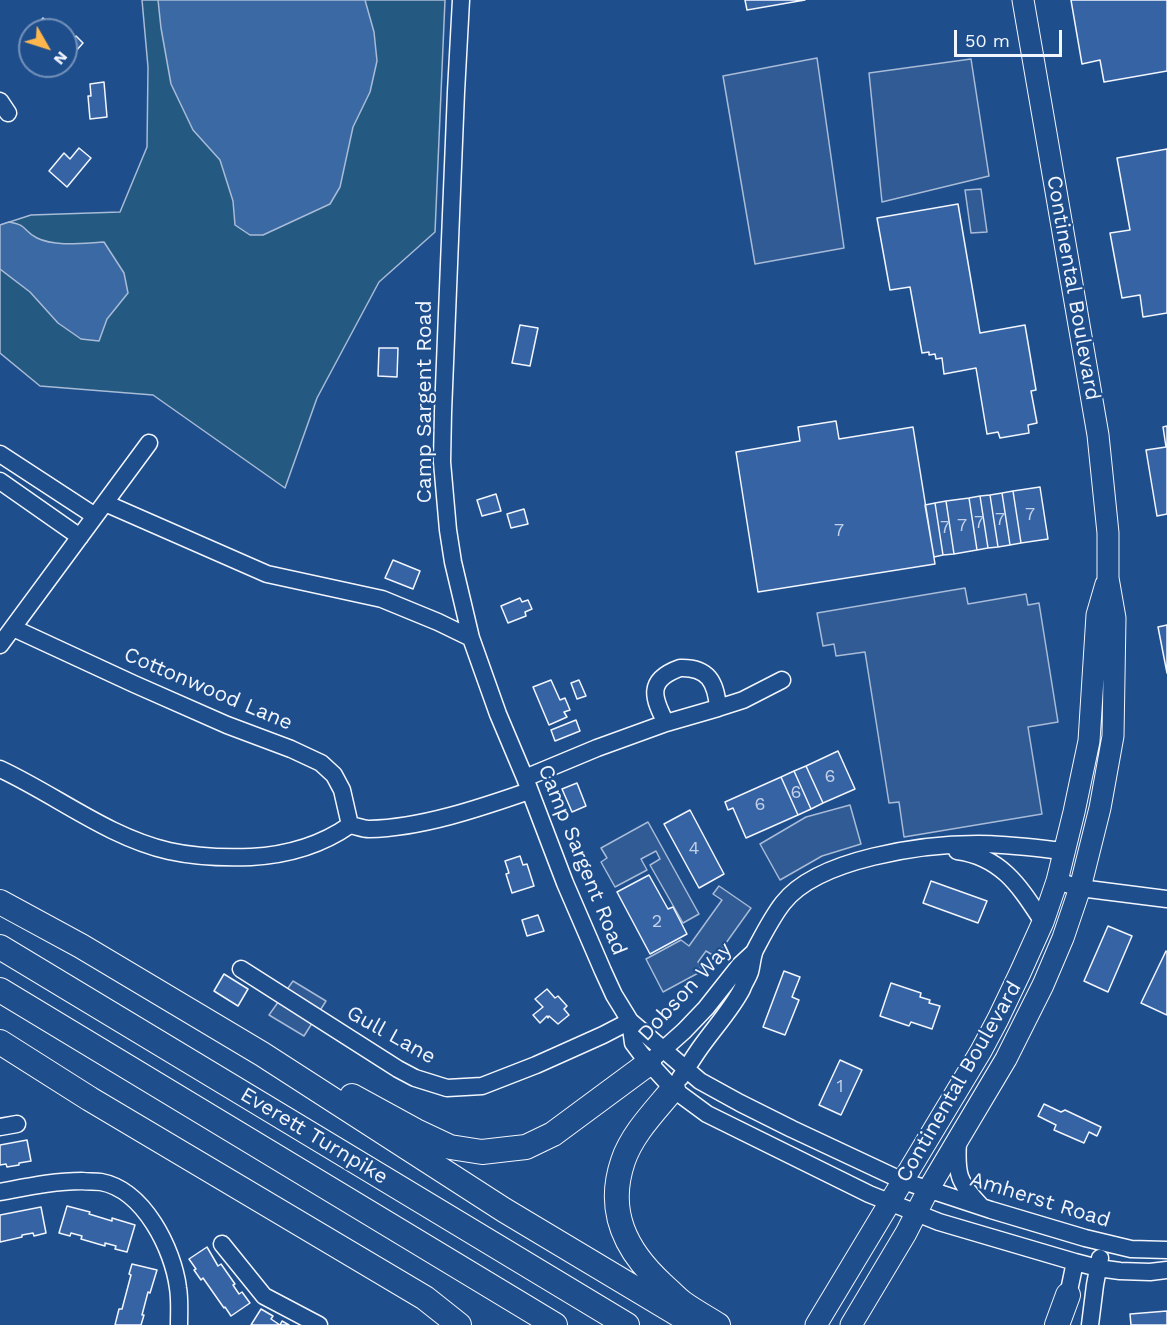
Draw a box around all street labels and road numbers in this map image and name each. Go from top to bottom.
street label: Continental Boulevard [1041,174,1105,402]
street label: Camp Sargent Road [412,300,438,504]
street label: Cottonwood Lane [120,642,296,736]
street label: Camp Sargent Road [532,761,632,959]
street label: Dobson Way [633,937,737,1047]
street label: Continental Boulevard [891,977,1027,1187]
street label: Gull Lane [342,1000,440,1070]
street label: Everett Turnpike [236,1082,392,1190]
street label: Amherst Road [967,1167,1113,1233]

